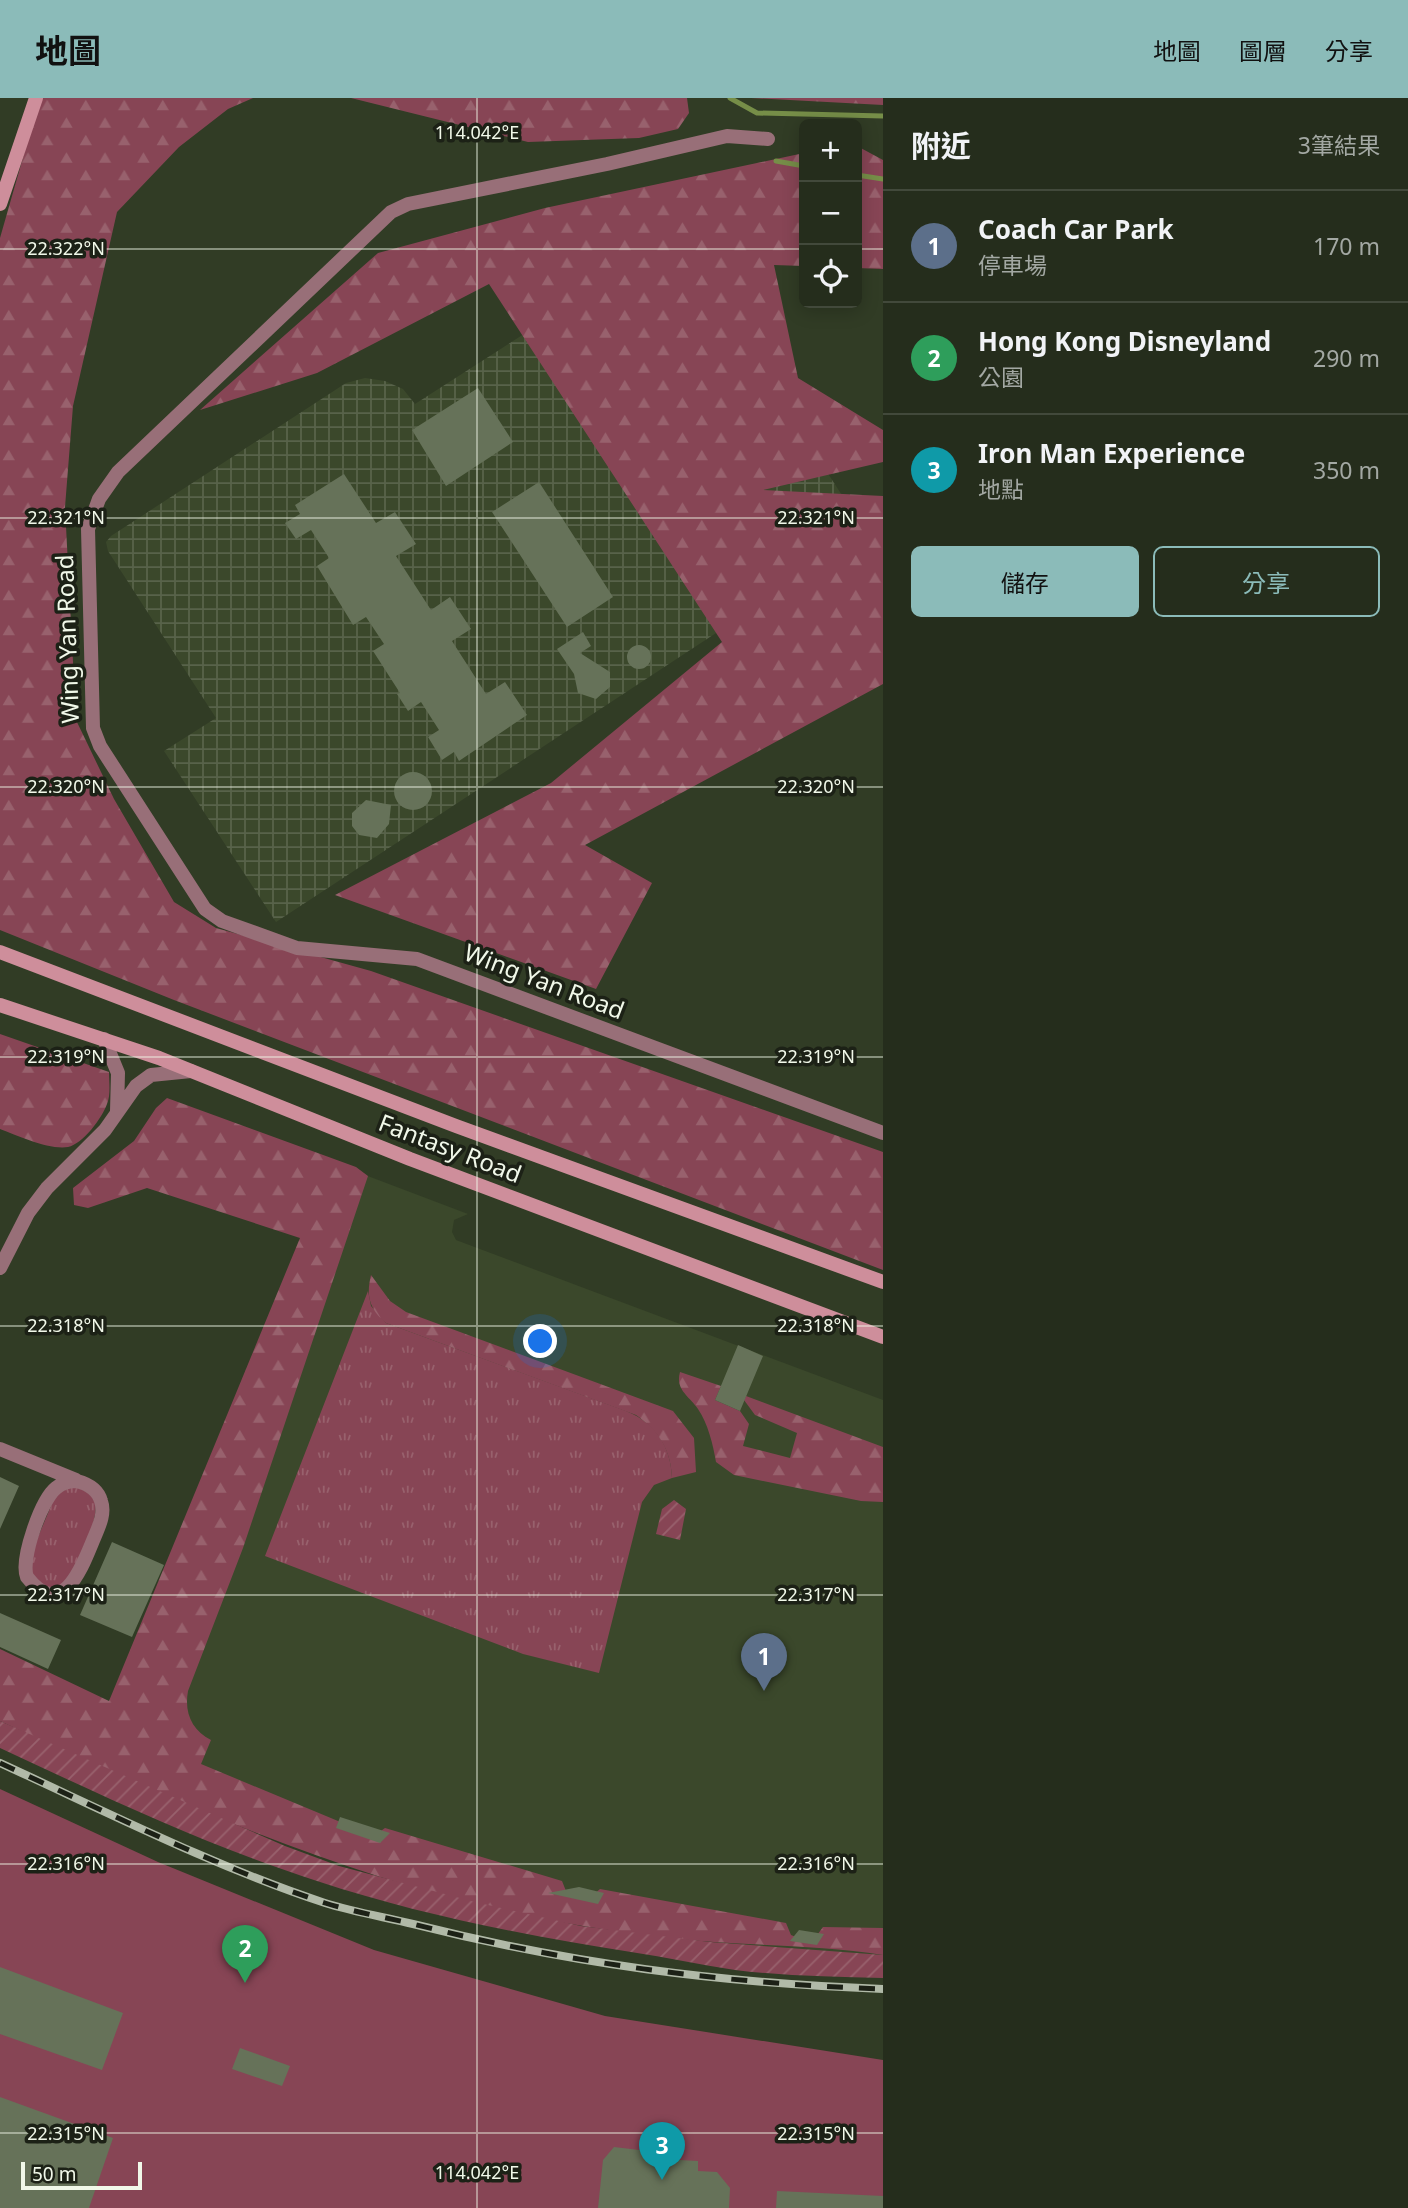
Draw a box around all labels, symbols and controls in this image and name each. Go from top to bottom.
text: 地圖 [35,28,101,73]
text: 地圖 [1153,34,1201,67]
text: 圖層 [1239,34,1287,67]
text: 分享 [1325,34,1373,67]
map controls [799,119,862,308]
button: + [799,119,862,182]
text: 114.042°E [435,120,519,144]
text: 附近 [911,125,971,166]
text: 3筆結果 [1298,129,1380,161]
button: − [799,182,862,245]
text: Coach Car Park [978,211,1174,247]
text: 1 [927,230,941,262]
text: 170 m [1313,230,1380,262]
text: 22.322°N [27,236,105,260]
button: locate [799,245,862,308]
text: 停車場 [978,249,1047,281]
text: Hong Kong Disneyland [978,323,1271,359]
text: 2 [927,342,941,374]
text: 290 m [1313,342,1380,374]
text: 公園 [978,361,1024,393]
text: Iron Man Experience [978,435,1245,471]
text: 3 [927,454,941,486]
text: 350 m [1313,454,1380,486]
text: 地點 [978,473,1024,505]
text: 22.321°N [27,505,105,529]
text: 22.321°N [777,505,855,529]
button: 儲存 [911,546,1139,617]
button: 分享 [1153,546,1380,617]
street label: Wing Yan Road [47,554,86,724]
text: 22.320°N [27,774,105,798]
text: 22.320°N [777,774,855,798]
street label: Wing Yan Road [460,935,629,1026]
text: 22.319°N [27,1044,105,1068]
text: 22.319°N [777,1044,855,1068]
street label: Fantasy Road [374,1105,527,1190]
text: 22.318°N [27,1313,105,1337]
text: 22.318°N [777,1313,855,1337]
your location [523,1324,557,1358]
text: 22.317°N [27,1582,105,1606]
text: 22.317°N [777,1582,855,1606]
pin: 1 [741,1633,787,1691]
text: 22.316°N [27,1851,105,1875]
text: 22.316°N [777,1851,855,1875]
pin: 2 [222,1925,268,1983]
text: 22.315°N [27,2121,105,2145]
text: 22.315°N [777,2121,855,2145]
pin: 3 [639,2122,685,2180]
scale bar [21,2159,142,2191]
text: 114.042°E [435,2160,519,2184]
text: 50 m [32,2161,76,2187]

